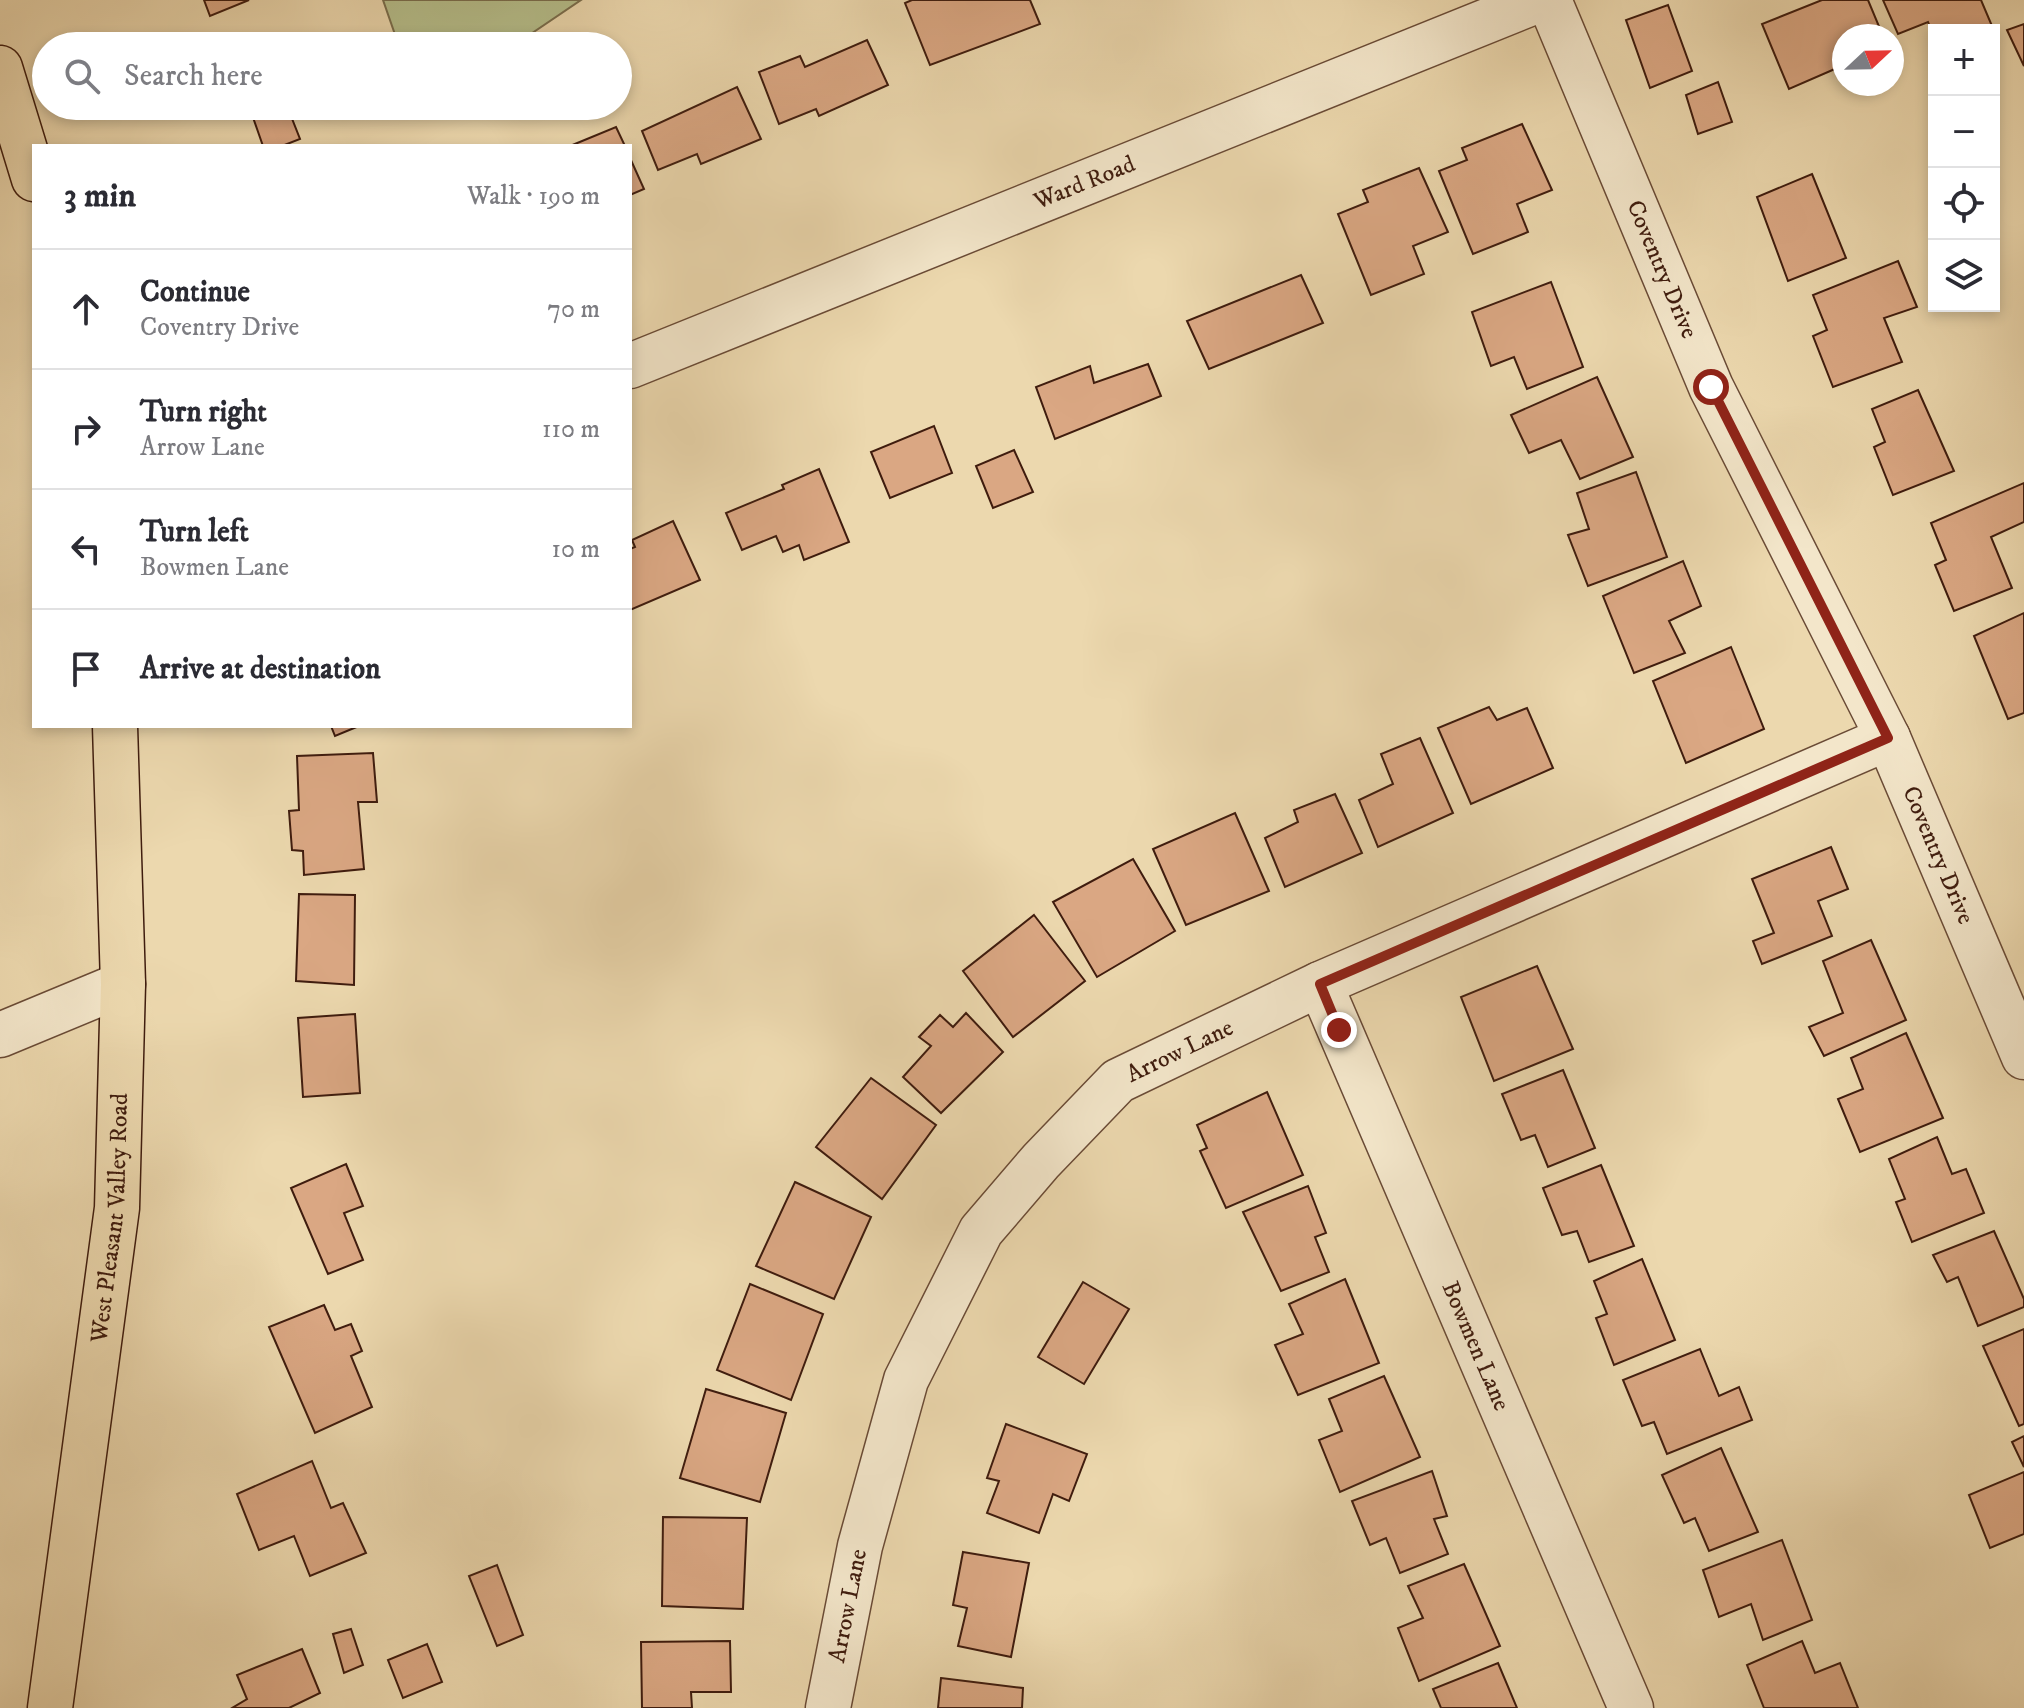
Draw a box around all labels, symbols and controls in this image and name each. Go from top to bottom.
north arrow [1832,24,1904,96]
map controls [1928,24,2000,312]
button: + [1928,24,2000,96]
search box [32,32,632,120]
icon: search [60,54,104,98]
text: Search here [124,58,263,95]
button: − [1928,96,2000,168]
street label: Ward Road [1029,149,1140,217]
button: locate [1928,168,2000,240]
text: 3 min [64,175,136,217]
text: Walk · 190 m [467,180,600,213]
street label: Coventry Drive [1620,196,1704,343]
button: layers [1928,240,2000,312]
text: Continue [140,274,250,311]
icon: ahead [64,287,108,331]
text: 70 m [547,293,600,326]
text: Coventry Drive [140,311,299,344]
route start [1693,369,1729,405]
text: Turn right [140,394,267,431]
icon: right [64,407,108,451]
text: 110 m [542,413,600,446]
text: Arrow Lane [140,431,265,464]
text: Turn left [140,514,249,551]
icon: left [64,527,108,571]
text: 10 m [551,533,600,566]
text: Bowmen Lane [140,551,289,584]
icon: arrive [64,647,108,691]
text: Arrive at destination [140,651,381,688]
street label: Coventry Drive [1895,782,1981,929]
route end [1321,1012,1357,1048]
street label: Arrow Lane [1121,1013,1238,1090]
street label: West Pleasant Valley Road [84,1093,135,1346]
street label: Bowmen Lane [1435,1277,1516,1415]
street label: Arrow Lane [822,1547,874,1665]

